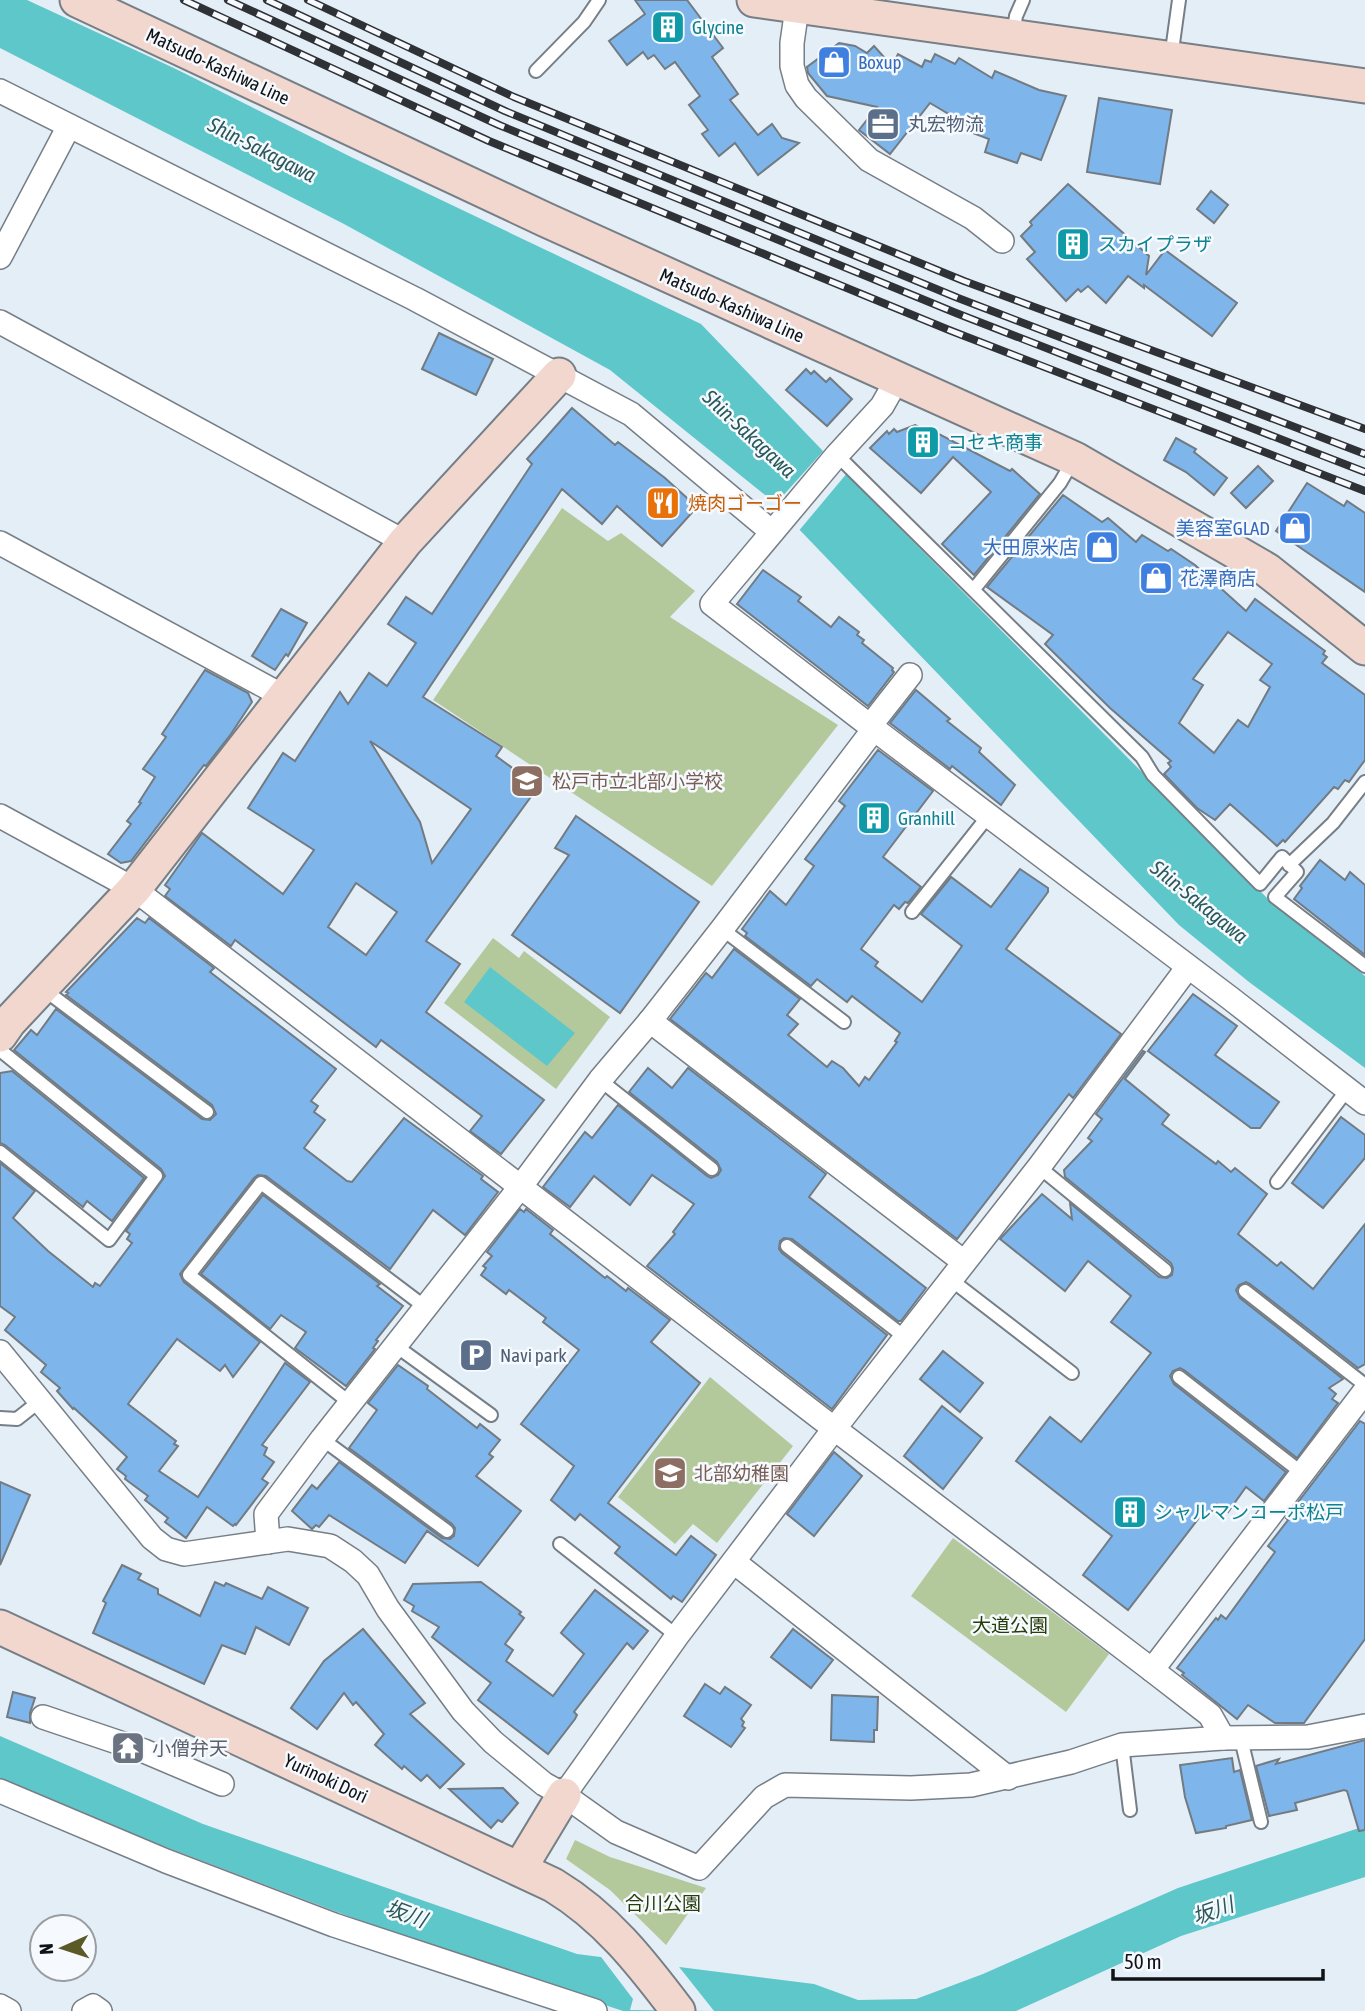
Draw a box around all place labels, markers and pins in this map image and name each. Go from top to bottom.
building icon: Glycine [649,8,687,46]
place label: Glycine [692,16,744,38]
shop icon: Boxup [815,43,853,81]
place label: Boxup [858,51,902,73]
office icon: 丸宏物流 [864,105,902,143]
place label: 丸宏物流 [908,113,984,135]
building icon: スカイプラザ [1054,225,1092,263]
place label: スカイプラザ [1098,233,1212,255]
building icon: コセキ商事 [904,423,942,461]
place label: コセキ商事 [948,431,1043,453]
restaurant icon: 焼肉ゴーゴー [644,484,682,522]
place label: 焼肉ゴーゴー [688,492,802,514]
shop icon: 美容室GLAD [1276,509,1314,547]
place label: 美容室GLAD [1176,517,1270,539]
shop icon: 大田原米店 [1083,528,1121,566]
place label: 大田原米店 [983,536,1078,558]
shop icon: 花澤商店 [1137,559,1175,597]
place label: 花澤商店 [1180,567,1256,589]
school or university icon: 松戸市立北部小学校 [508,762,546,800]
place label: 松戸市立北部小学校 [552,770,723,792]
building icon: Granhill [855,799,893,837]
place label: Granhill [898,807,955,829]
parking icon: Navi park [457,1336,495,1374]
place label: Navi park [500,1344,567,1366]
school or university icon: 北部幼稚園 [651,1454,689,1492]
place label: 北部幼稚園 [694,1462,789,1484]
building icon: シャルマンコーポ松戸 [1111,1493,1149,1531]
place label: シャルマンコーポ松戸 [1154,1501,1344,1523]
temple icon: 小僧弁天 [109,1729,147,1767]
place label: 小僧弁天 [152,1737,228,1759]

